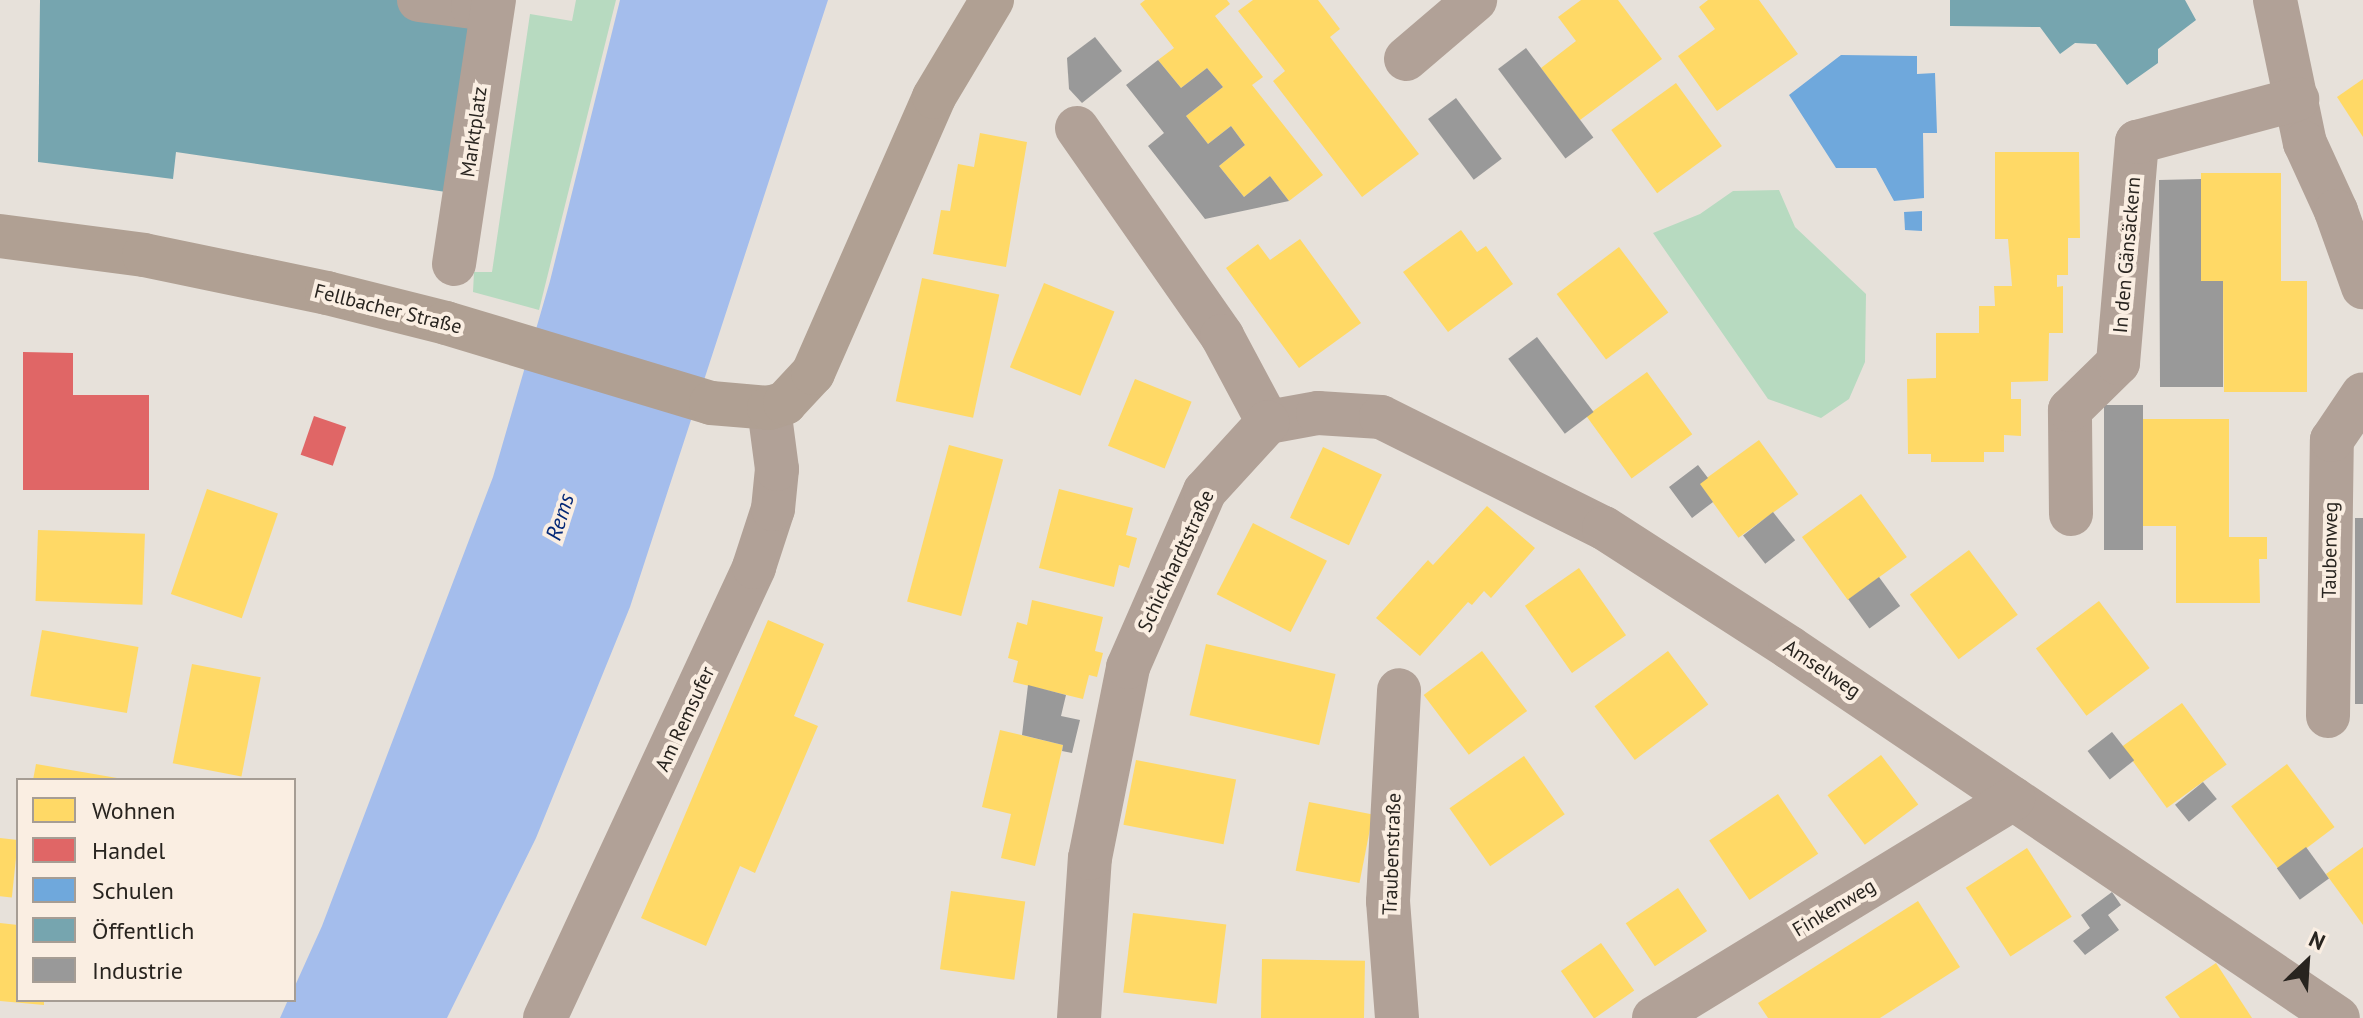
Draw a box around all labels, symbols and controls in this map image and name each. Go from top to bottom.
street label: Marktplatz [456,85,492,179]
street label: In den Gänsäckern [2108,176,2146,334]
street label: Fellbacher Straße [312,279,464,339]
street label: Schickhardtstraße [1133,486,1219,636]
water label: Rems [540,490,580,544]
street label: Taubenweg [2317,501,2343,599]
street label: Amselweg [1779,635,1865,703]
street label: Am Remsufer [650,663,720,775]
legend [16,778,296,1002]
street label: Traubenstraße [1378,792,1406,916]
text: Wohnen [92,795,175,826]
text: Handel [92,835,165,866]
street label: Finkenweg [1788,874,1880,942]
text: Schulen [92,875,174,906]
text: Öffentlich [92,915,194,946]
north arrow [2267,922,2347,1002]
text: N [2305,925,2330,956]
text: Industrie [92,955,183,986]

